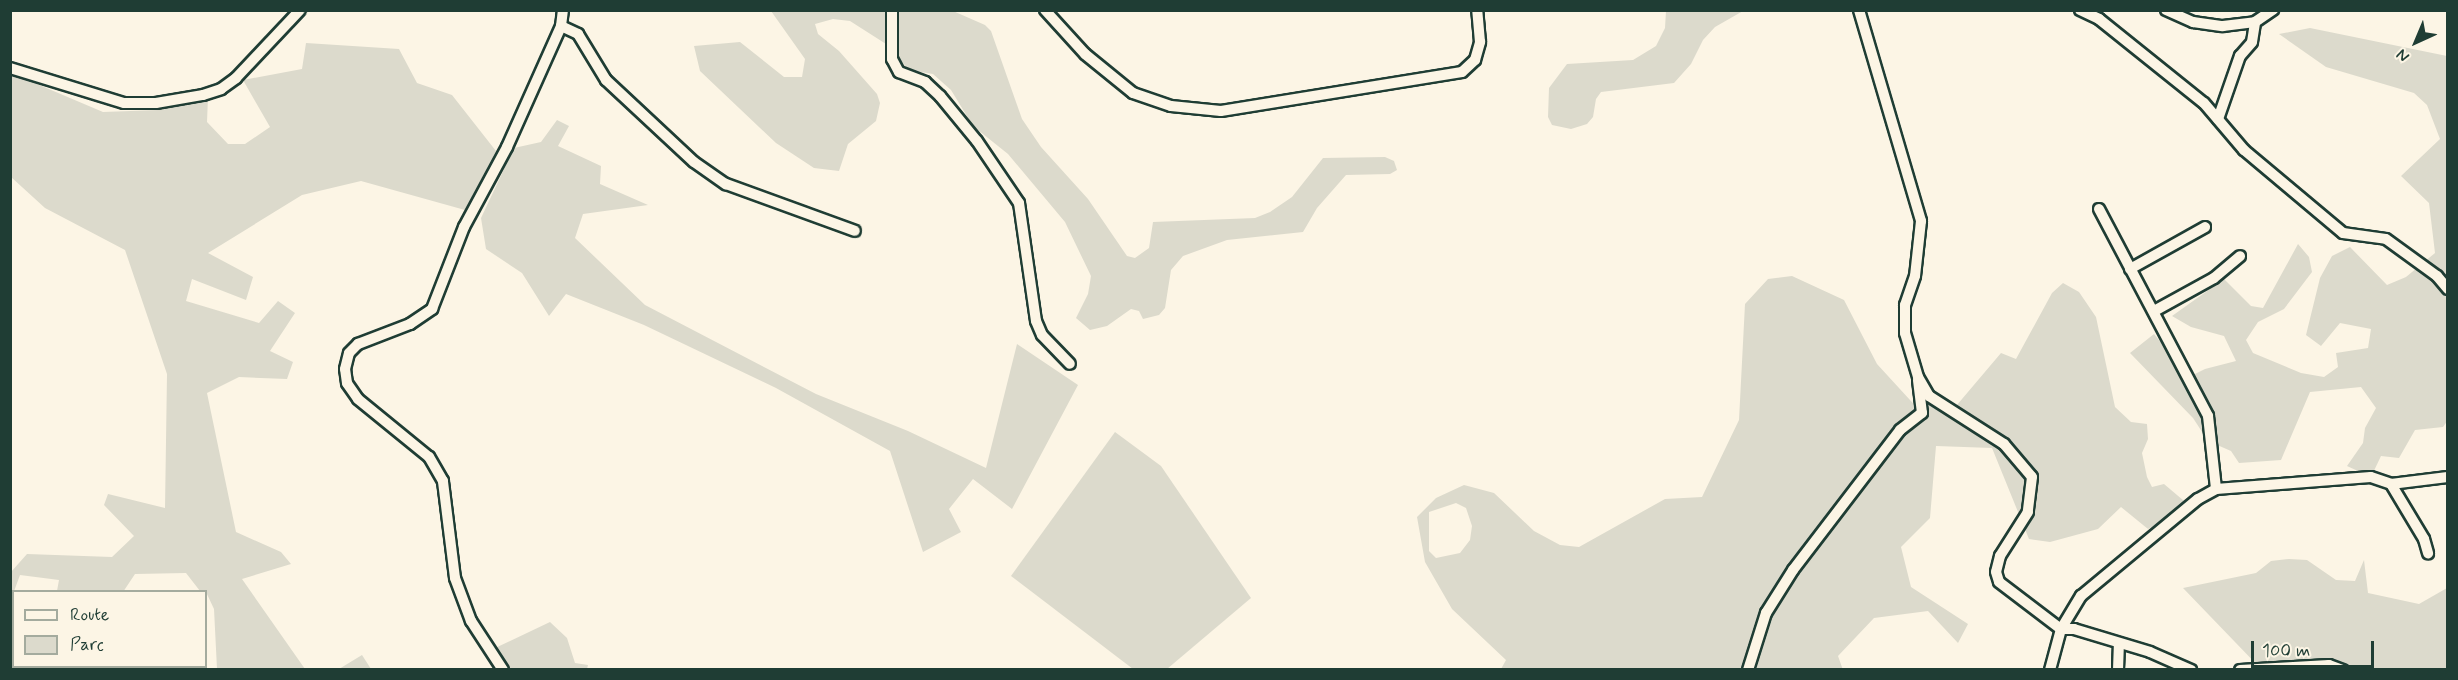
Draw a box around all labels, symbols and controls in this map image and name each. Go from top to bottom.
north arrow [2386,12,2446,72]
text: N [2392,44,2414,67]
legend [12,590,207,668]
text: Route [70,603,109,627]
scale bar [2254,629,2377,667]
text: Parc [70,633,104,657]
text: 100 m [2262,639,2310,663]

